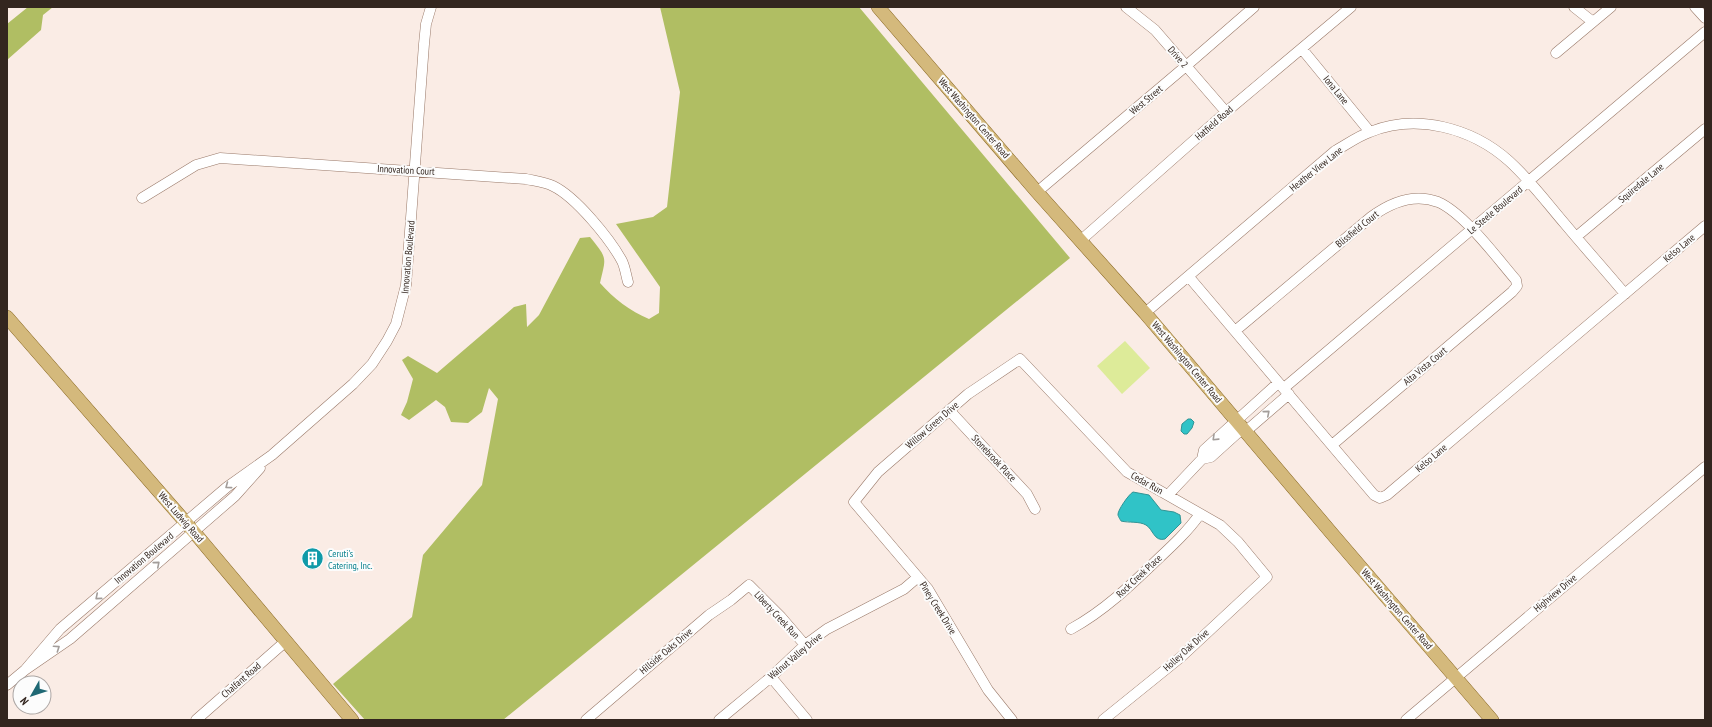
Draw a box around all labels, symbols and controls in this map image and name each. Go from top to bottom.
street label: Drive 2 [1165,43,1191,71]
street label: Iona Lane [1320,73,1352,107]
street label: West Washington Center Road [935,75,1013,161]
street label: West Street [1127,82,1165,118]
street label: Hatfield Road [1192,103,1236,143]
street label: Heather View Lane [1287,144,1345,194]
street label: Squiredale Lane [1616,160,1666,206]
street label: Innovation Court [377,162,435,178]
street label: Le Steele Boulevard [1465,183,1525,237]
street label: Blissfield Court [1333,207,1381,250]
street label: Innovation Boulevard [398,220,418,294]
street label: Kelso Lane [1661,231,1697,265]
street label: West Washington Center Road [1149,318,1225,406]
street label: Alta Vista Court [1400,344,1450,388]
street label: Willow Green Drive [903,398,961,452]
one-way arrow [1262,411,1270,418]
street label: Stonebrook Place [969,432,1019,484]
one-way arrow [1213,434,1220,441]
street label: Kelso Lane [1413,441,1449,475]
street label: Cedar Run [1128,469,1166,497]
one-way arrow [226,481,233,488]
street label: West Ludwig Road [155,489,207,545]
street label: Innovation Boulevard [112,529,176,587]
building icon: Ceruti's Catering, Inc. [300,546,326,572]
place label: Ceruti's Catering, Inc. [328,547,372,572]
street label: Rock Creek Place [1114,552,1164,600]
one-way arrow [152,562,159,569]
street label: West Washington Center Road [1358,566,1436,652]
street label: Highview Drive [1531,571,1579,615]
street label: Piney Creek Drive [917,579,959,637]
street label: Liberty Creek Run [752,588,802,642]
one-way arrow [95,593,102,600]
street label: Hillside Oaks Drive [637,625,695,677]
street label: Holley Oak Drive [1160,626,1212,674]
street label: Walnut Valley Drive [765,630,825,682]
one-way arrow [53,645,60,653]
street label: Chalfant Road [219,659,263,701]
north arrow [12,675,52,715]
text: N [17,695,32,708]

